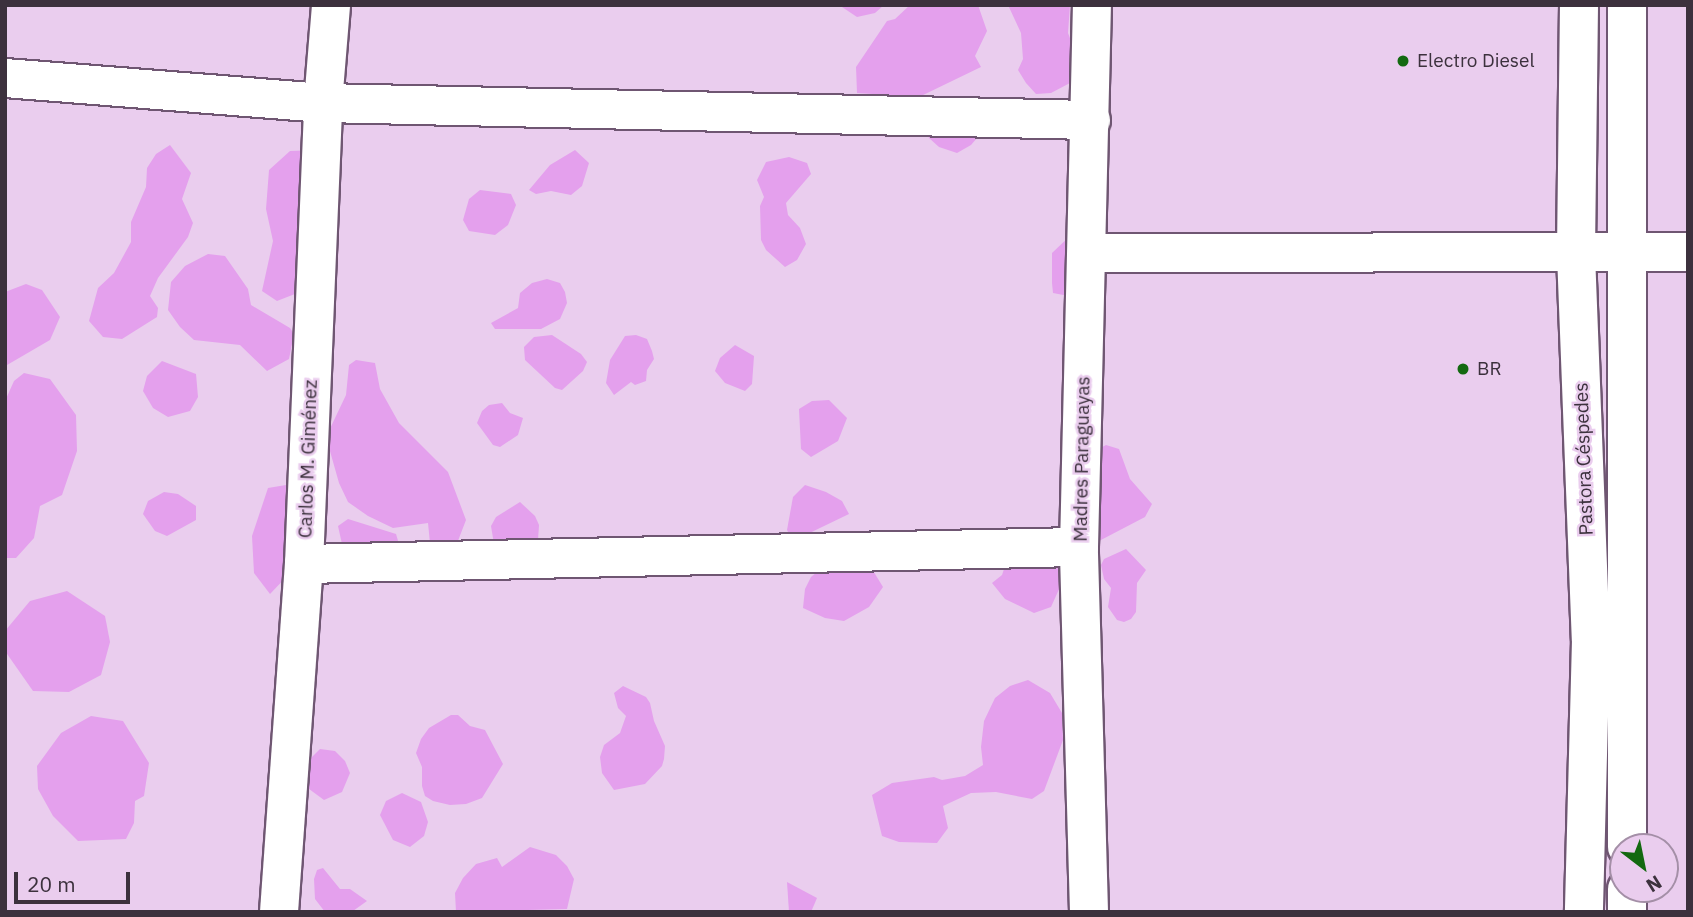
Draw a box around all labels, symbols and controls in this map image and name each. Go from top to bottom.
place label: Electro Diesel [1417,50,1535,72]
marker: Electro Diesel [1395,53,1411,69]
place label: BR [1477,358,1502,380]
marker: BR [1455,361,1471,377]
street label: Madres Paraguayas [1069,376,1095,542]
street label: Carlos M. Giménez [294,379,322,539]
street label: Pastora Céspedes [1570,382,1598,536]
north arrow [1609,833,1679,903]
scale bar [18,858,133,902]
text: 20 m [27,870,76,898]
text: N [1642,870,1666,898]

